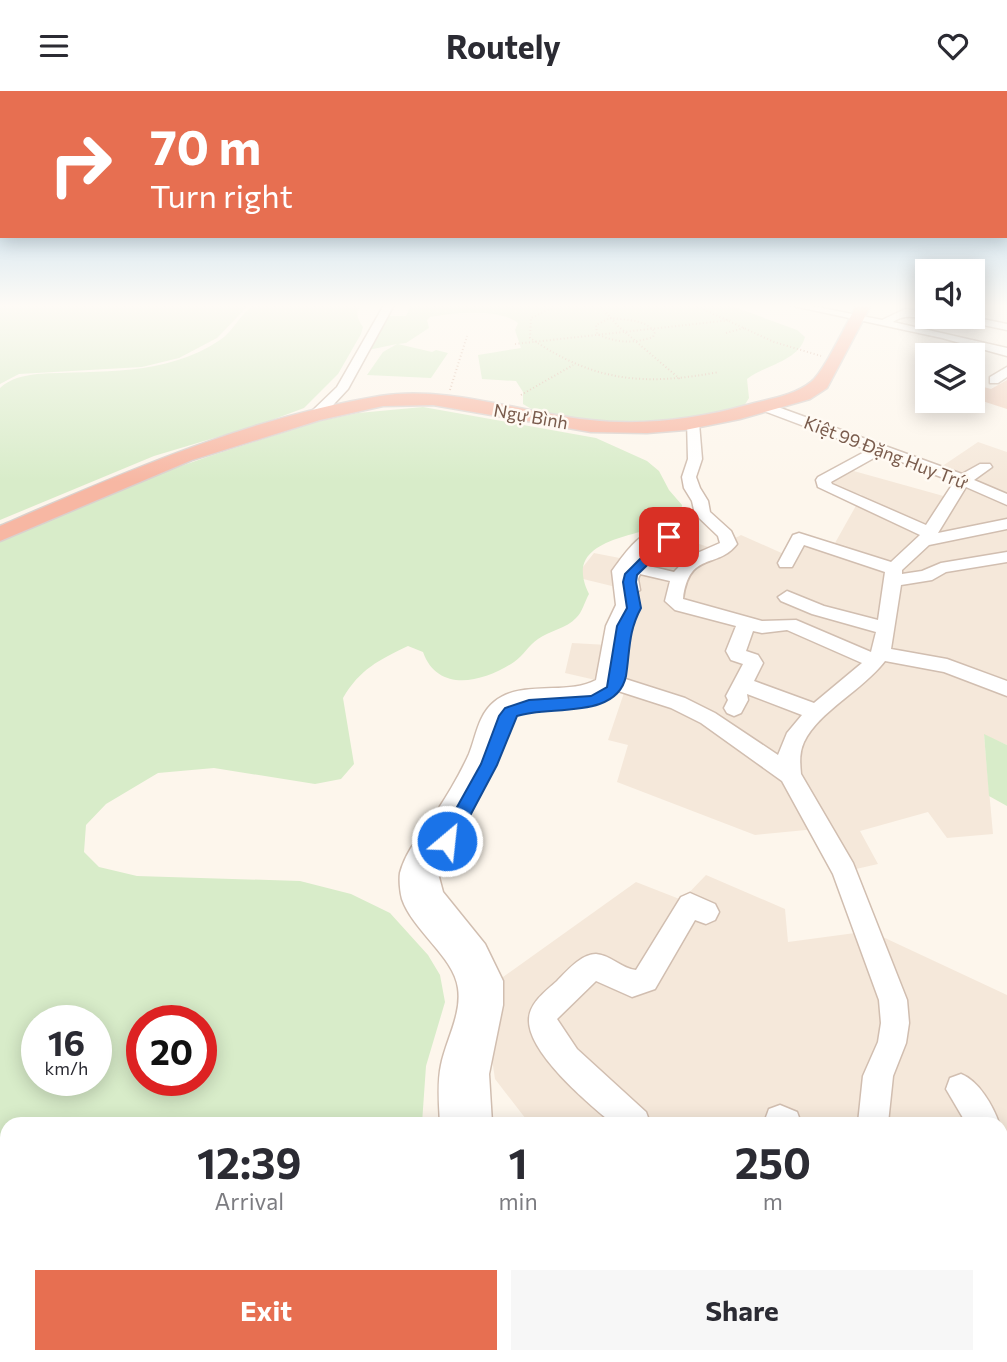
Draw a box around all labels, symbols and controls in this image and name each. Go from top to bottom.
text: Routely [446,26,561,66]
icon: menu [35,27,73,65]
icon: heart [934,27,972,65]
text: 70 m [150,115,261,175]
icon: right [35,119,126,210]
text: Turn right [150,175,293,215]
map controls [915,259,985,413]
button: sound [915,259,985,329]
button: layers [915,343,985,413]
street label: Ngự Bình [492,399,570,433]
street label: Kiệt 99 Đặng Huy Trứ [801,411,971,494]
pin [639,507,699,567]
icon: arrive [650,518,688,556]
position arrow [410,804,484,878]
speed limit sign: 20 [126,1005,217,1096]
text: 16 [48,1020,85,1063]
text: km/h [45,1057,88,1079]
text: 12:39 [197,1136,301,1188]
text: 1 [509,1136,528,1188]
text: 250 [735,1136,811,1188]
text: Arrival [214,1187,284,1215]
text: min [498,1187,538,1215]
text: m [763,1187,783,1215]
button: Exit [35,1270,497,1350]
button: Share [511,1270,973,1350]

